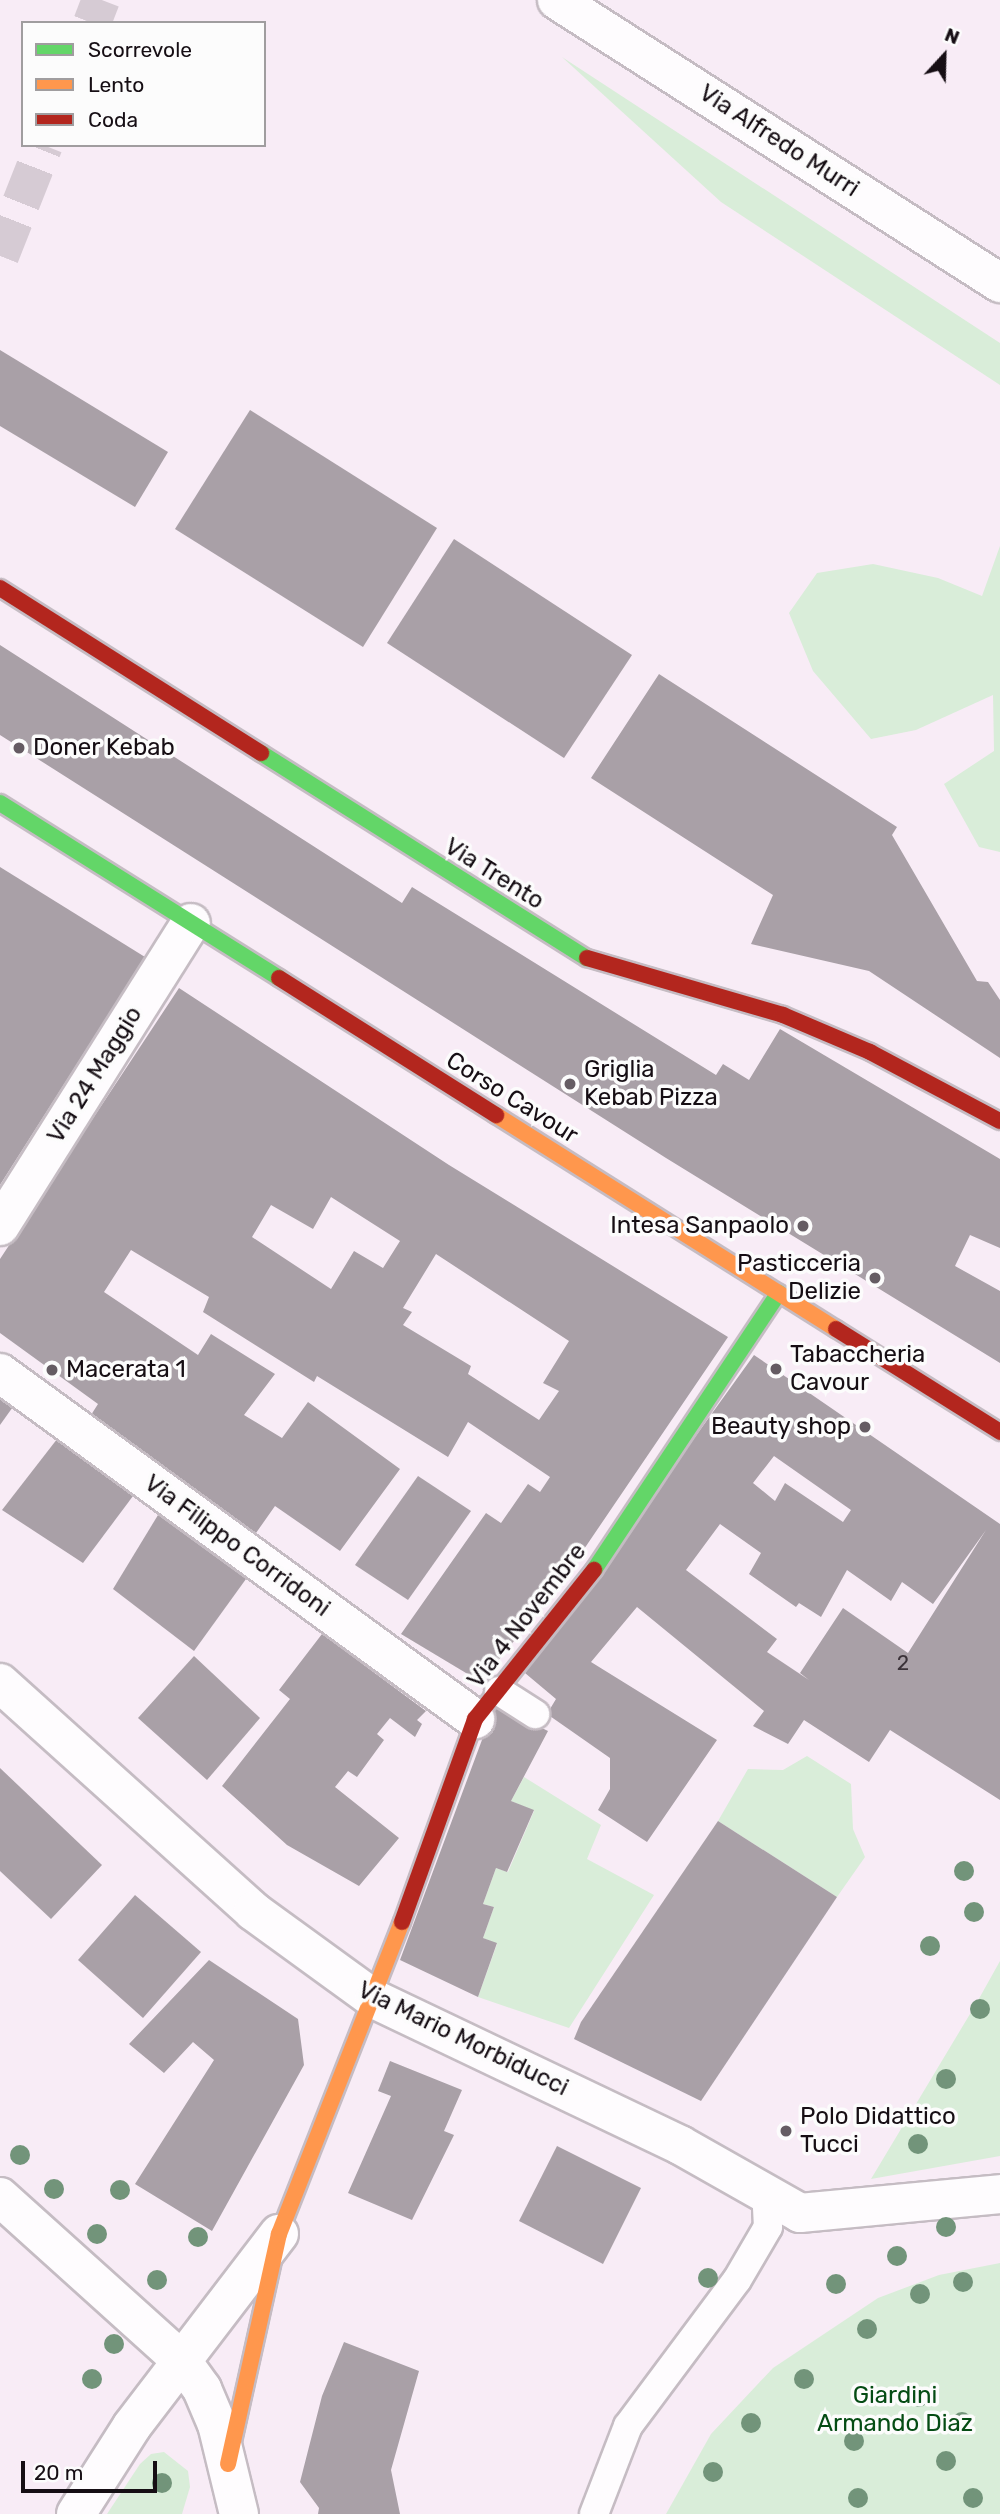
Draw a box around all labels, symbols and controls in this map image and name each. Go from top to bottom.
legend [21,21,266,147]
north arrow [909,21,979,91]
text: N [941,23,963,49]
text: Scorrevole [88,37,192,62]
text: Lento [88,72,144,97]
street label: Via Alfredo Murri [693,78,865,204]
text: Coda [88,107,138,132]
place label: Doner Kebab [33,734,175,762]
marker: Doner Kebab [11,740,27,756]
street label: Via Trento [439,832,549,916]
street label: Via 24 Maggio [42,1001,148,1149]
street label: Corso Cavour [441,1046,583,1150]
place label: Griglia Kebab Pizza [584,1056,718,1112]
marker: Griglia Kebab Pizza [562,1076,578,1092]
place label: Intesa Sanpaolo [610,1212,789,1240]
marker: Intesa Sanpaolo [795,1218,811,1234]
place label: Pasticceria Delizie [737,1250,861,1306]
marker: Pasticceria Delizie [867,1270,883,1286]
place label: Tabaccheria Cavour [790,1341,925,1397]
place label: Macerata 1 [66,1356,186,1384]
marker: Tabaccheria Cavour [768,1361,784,1377]
marker: Macerata 1 [44,1362,60,1378]
place label: Beauty shop [710,1413,851,1441]
marker: Beauty shop [857,1419,873,1435]
street label: Via Filippo Corridoni [139,1469,335,1623]
street label: Via 4 Novembre [462,1538,592,1694]
house number: 2 [897,1650,909,1676]
street label: Via Mario Morbiducci [353,1976,573,2102]
place label: Polo Didattico Tucci [800,2103,956,2159]
marker: Polo Didattico Tucci [778,2123,794,2139]
park label: Giardini Armando Diaz [817,2382,973,2438]
scale bar [24,2448,161,2492]
text: 20 m [34,2460,83,2485]

